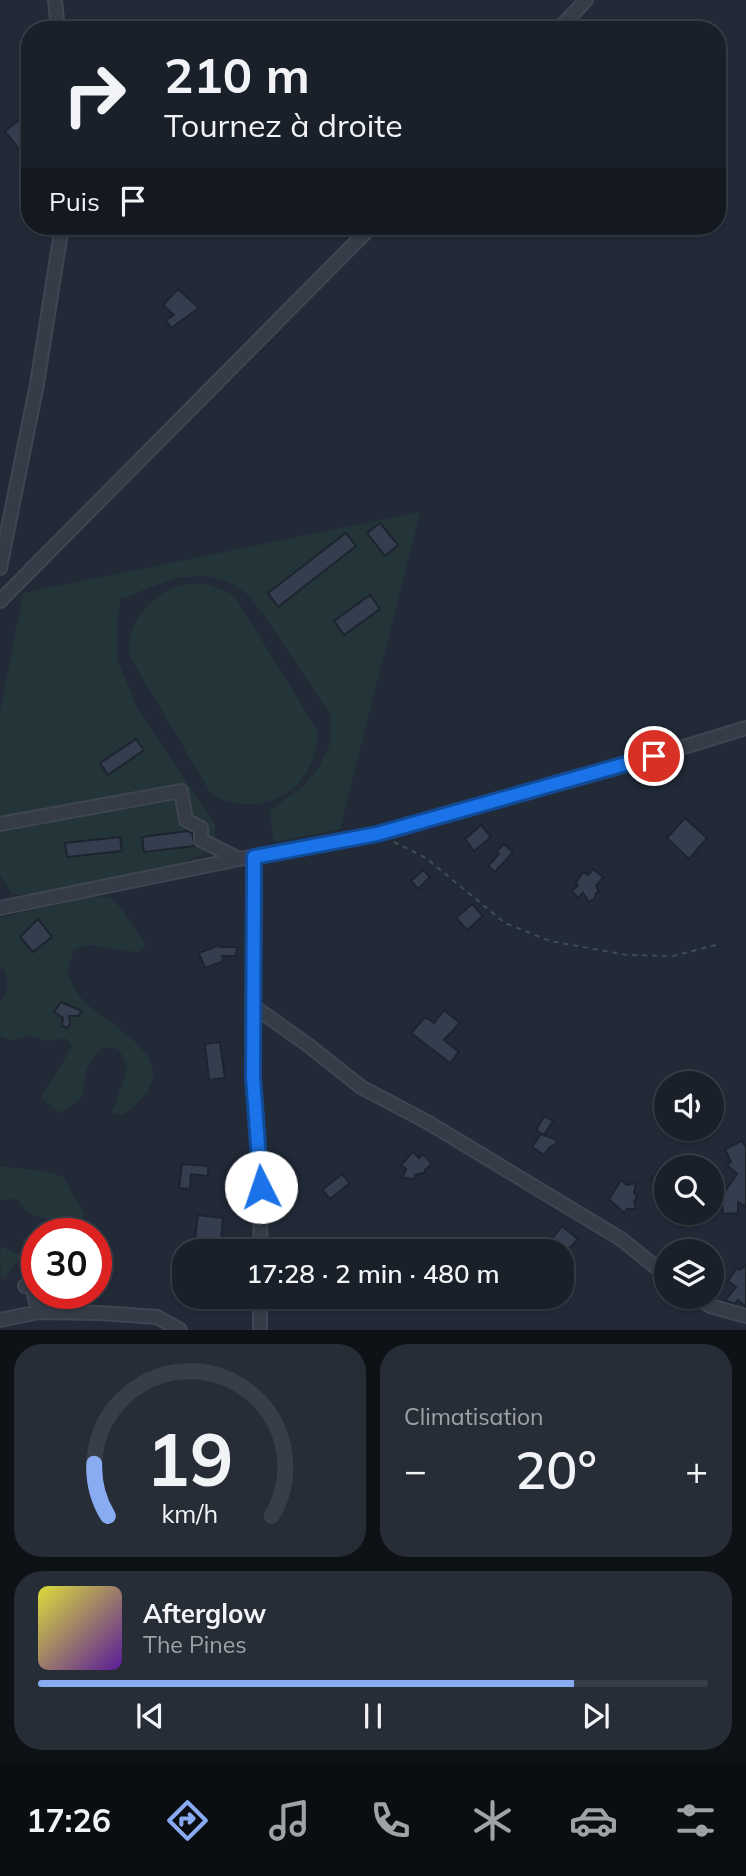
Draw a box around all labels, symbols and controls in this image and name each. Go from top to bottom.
text: 210 m [164,44,310,105]
icon: right [49,49,140,140]
text: Tournez à droite [164,105,403,145]
icon: arrive [114,182,152,220]
text: Puis [49,185,100,218]
pin [624,726,684,786]
icon: arrive [635,737,673,775]
map controls [654,1071,724,1309]
button: sound [654,1071,724,1141]
position arrow [224,1150,298,1224]
button: search [654,1155,724,1225]
speed limit sign: 30 [21,1218,112,1309]
button: layers [654,1239,724,1309]
text: 17:28 · 2 min · 480 m [246,1257,500,1290]
text: Climatisation [404,1402,544,1431]
text: 19 [146,1414,234,1505]
text: 20° [515,1437,597,1502]
text: − [404,1446,427,1494]
text: + [685,1446,708,1494]
text: km/h [162,1498,218,1529]
text: Afterglow [143,1597,266,1630]
text: The Pines [143,1630,247,1659]
icon: previous [131,1697,169,1735]
icon: pause [354,1697,392,1735]
icon: next [577,1697,615,1735]
icon: directions [163,1796,212,1845]
icon: music [265,1796,314,1845]
icon: phone [366,1796,415,1845]
icon: climate [468,1796,517,1845]
icon: car [569,1796,618,1845]
icon: filters [671,1796,720,1845]
text: 17:26 [26,1800,111,1840]

